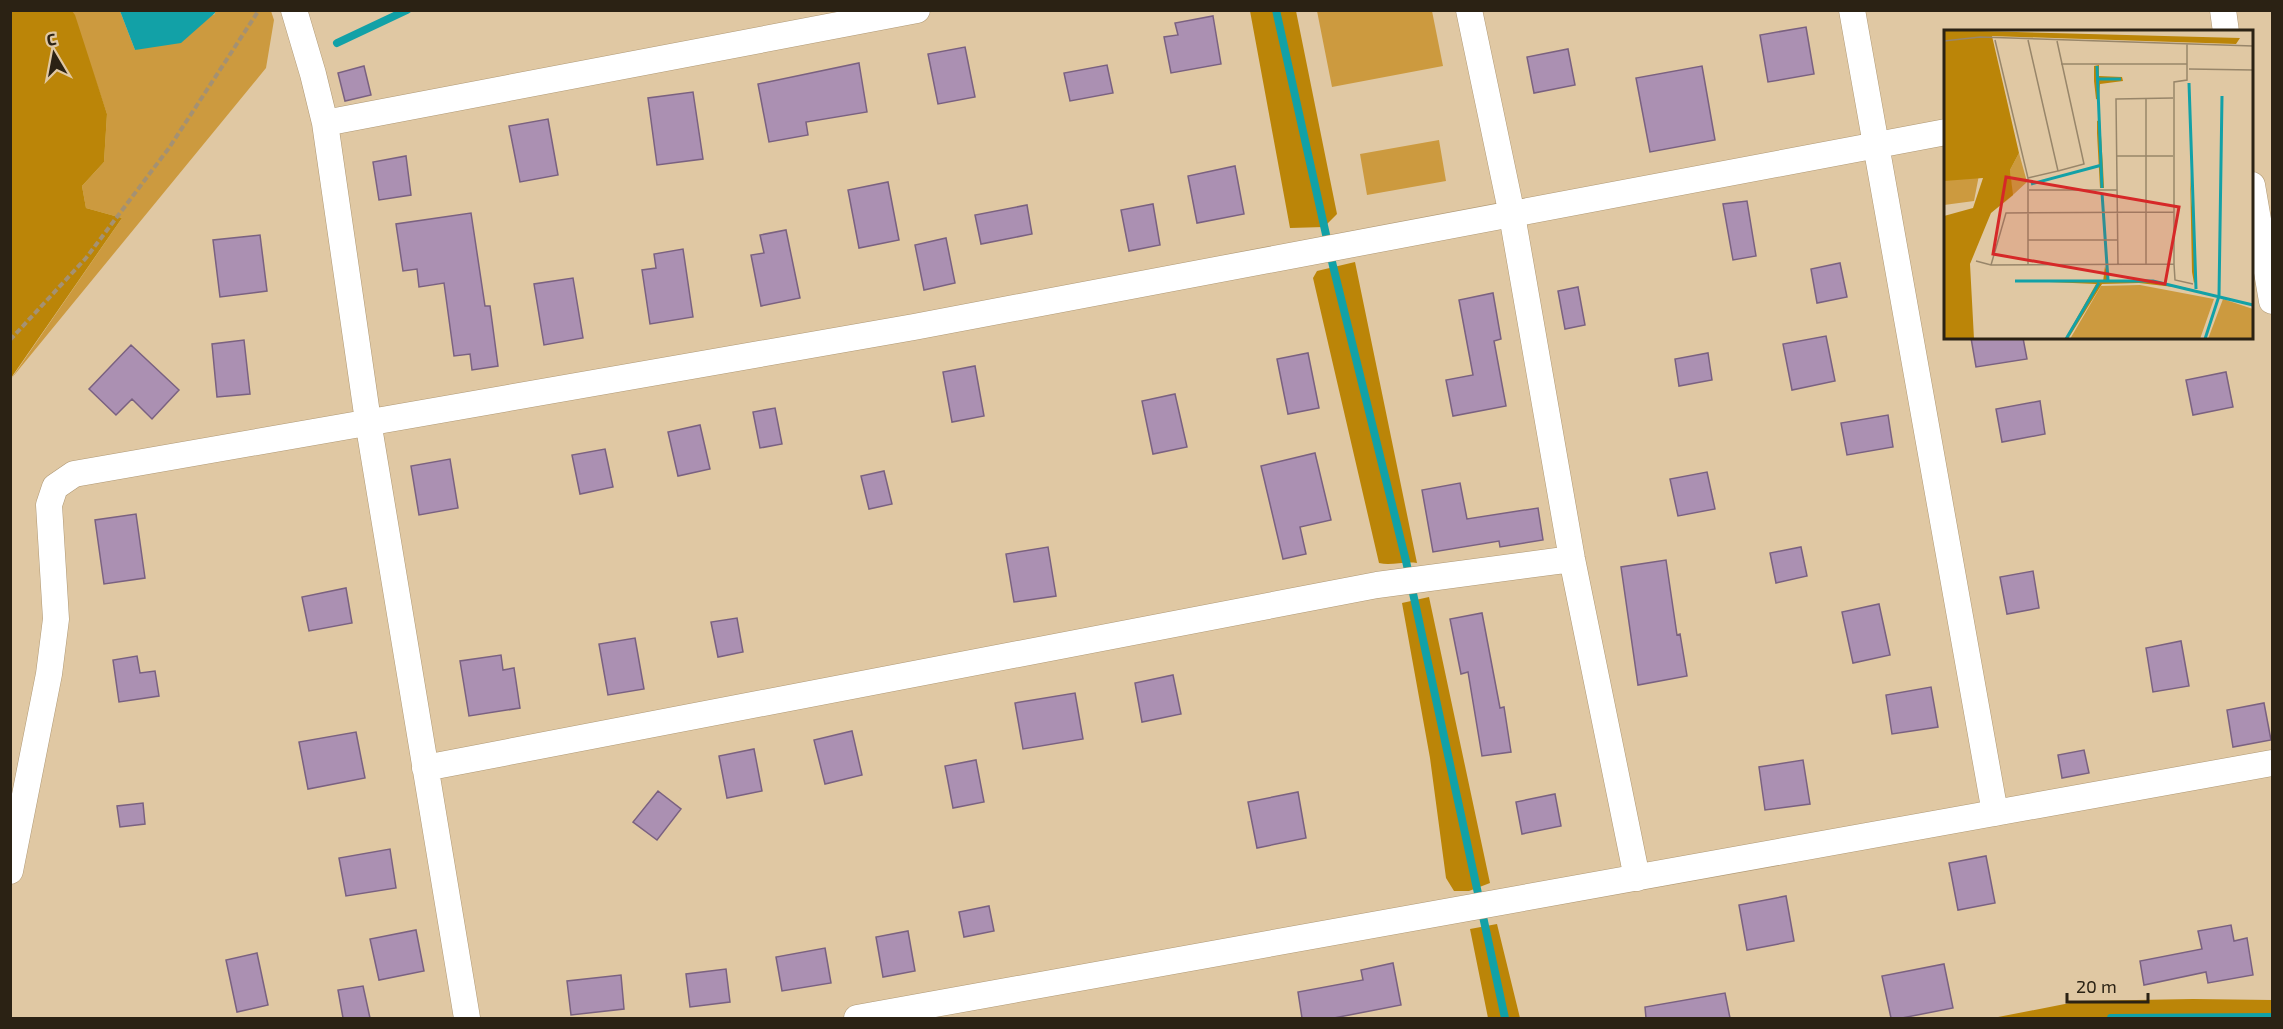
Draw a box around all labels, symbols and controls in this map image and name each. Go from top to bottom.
north arrow [24,24,84,84]
text: С [45,29,58,49]
inset map [1944,30,2253,339]
scale bar [2067,966,2148,1004]
text: 20 m [2076,975,2117,997]

